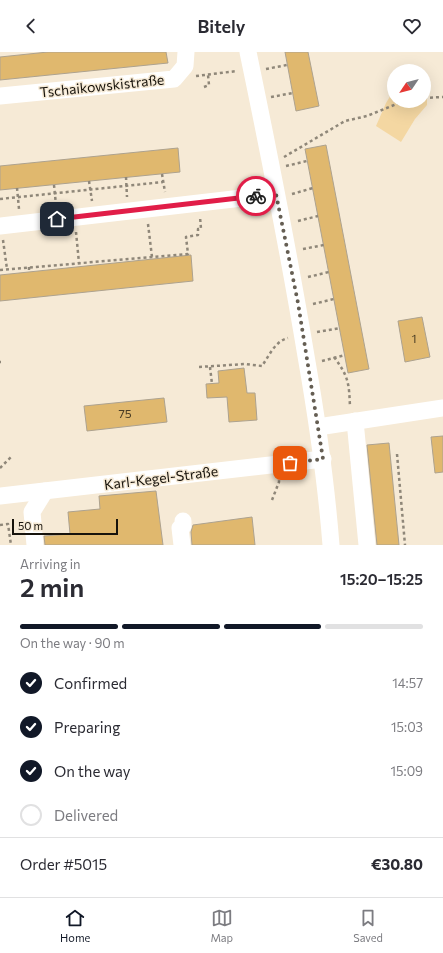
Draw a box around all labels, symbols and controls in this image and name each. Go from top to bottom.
icon: back [20,15,42,37]
text: Bitely [197,15,246,37]
icon: heart [401,15,423,37]
north arrow [387,64,431,108]
map controls [387,64,431,108]
street label: Tschaikowskistraße [39,71,165,100]
courier [236,176,276,216]
icon: bike [245,185,267,207]
pin [40,202,74,236]
icon: home [46,208,68,230]
house number: 1 [411,331,417,345]
house number: 75 [118,406,132,420]
pin [273,446,307,480]
icon: bag [279,452,301,474]
street label: Karl-Kegel-Straße [103,462,219,493]
scale bar [12,517,118,536]
text: 50 m [18,519,43,532]
text: Arriving in [20,556,80,572]
text: 15:20–15:25 [340,570,423,588]
text: 2 min [20,571,84,602]
text: On the way · 90 m [20,635,125,651]
icon: check [20,672,42,694]
text: Confirmed [54,674,127,692]
text: 14:57 [392,675,423,691]
icon: check [20,716,42,738]
text: Preparing [54,718,120,736]
text: 15:03 [391,719,423,735]
icon: check [20,760,42,782]
text: On the way [54,762,131,780]
text: 15:09 [391,763,423,779]
text: Delivered [54,806,118,824]
text: Order #5015 [20,855,107,873]
text: €30.80 [371,855,423,873]
tab: Home [60,907,90,944]
tab: Map [210,907,233,944]
tab: Saved [353,907,383,944]

